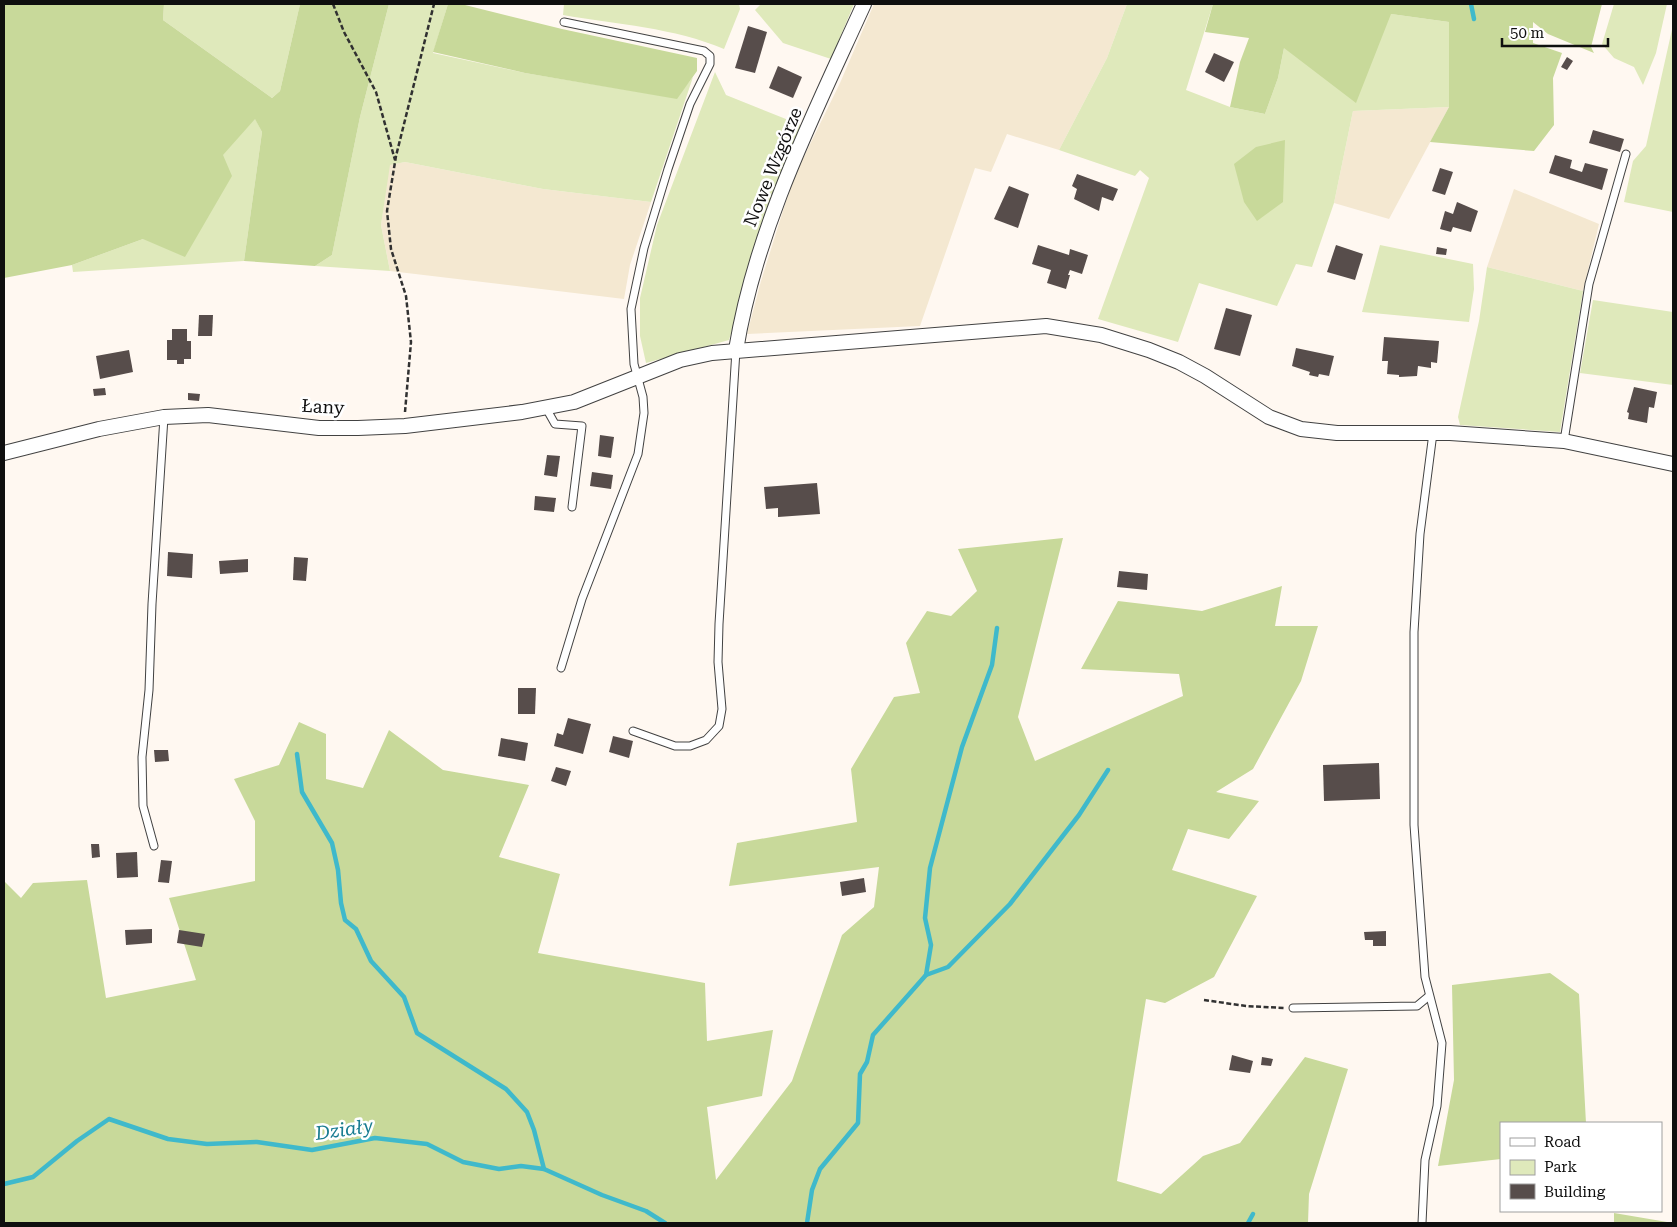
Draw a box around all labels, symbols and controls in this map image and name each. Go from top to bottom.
scale bar [1502,15,1608,47]
text: 50 m [1510,24,1545,42]
street label: Nowe Wzgórze [739,104,806,230]
street label: Łany [301,395,345,418]
water label: Działy [313,1114,375,1145]
legend [1500,1122,1662,1212]
text: Road [1544,1133,1581,1151]
text: Park [1544,1158,1578,1176]
text: Building [1544,1183,1606,1201]

